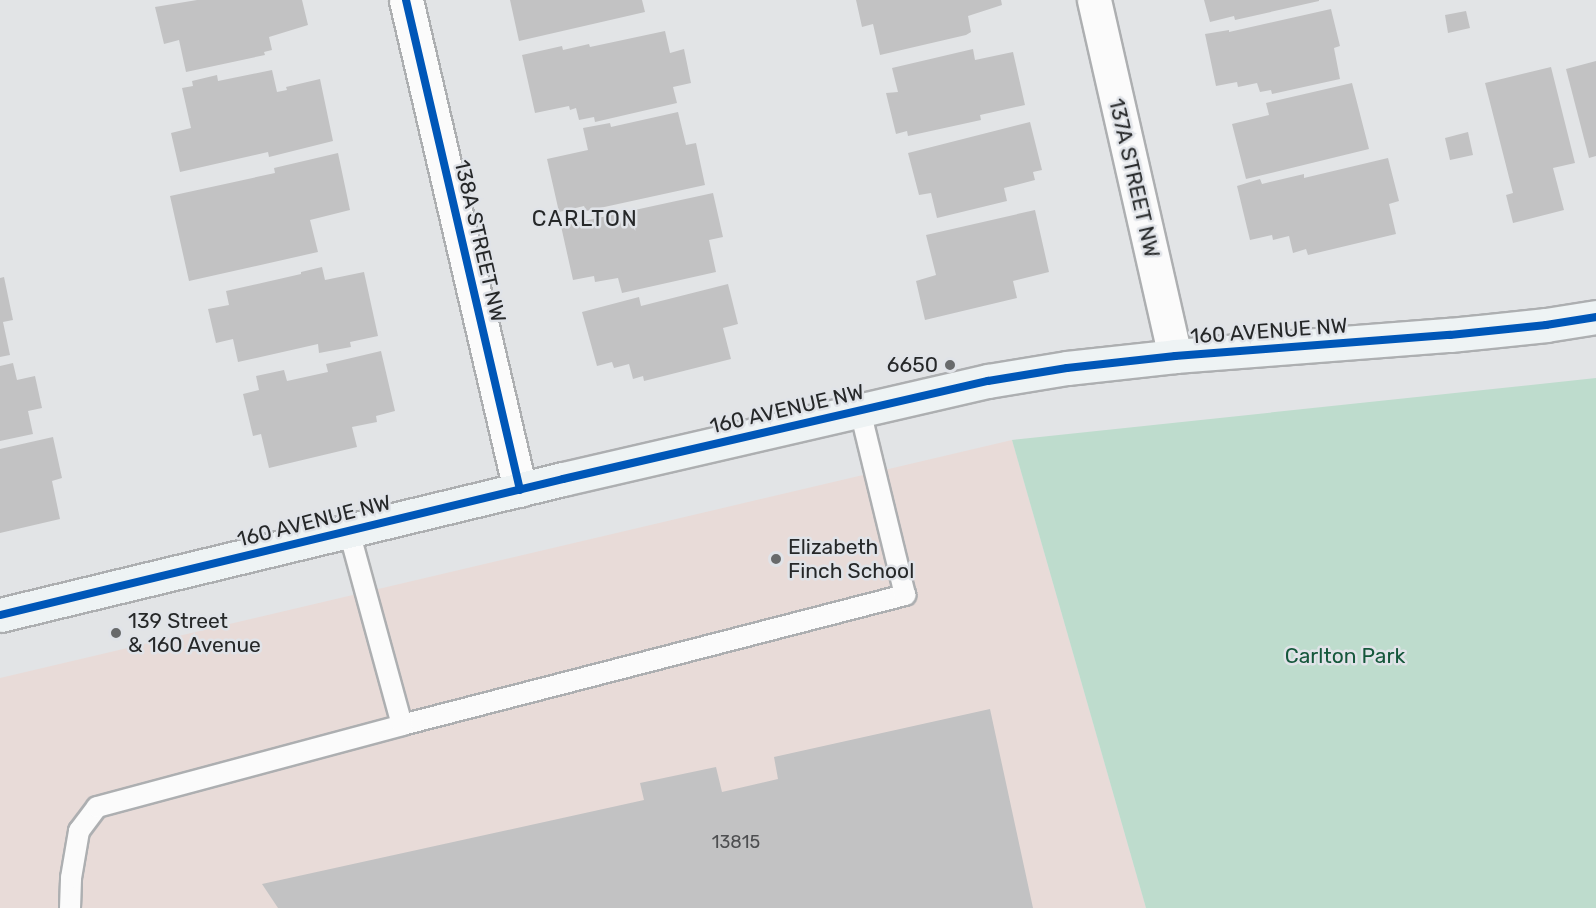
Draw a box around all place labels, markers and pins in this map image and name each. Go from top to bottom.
place label: 6650 [887,352,938,378]
marker: 6650 [943,358,957,372]
place label: Elizabeth Finch School [788,534,914,584]
marker: Elizabeth Finch School [769,552,783,566]
place label: 139 Street & 160 Avenue [128,608,261,658]
marker: 139 Street & 160 Avenue [109,626,123,640]

